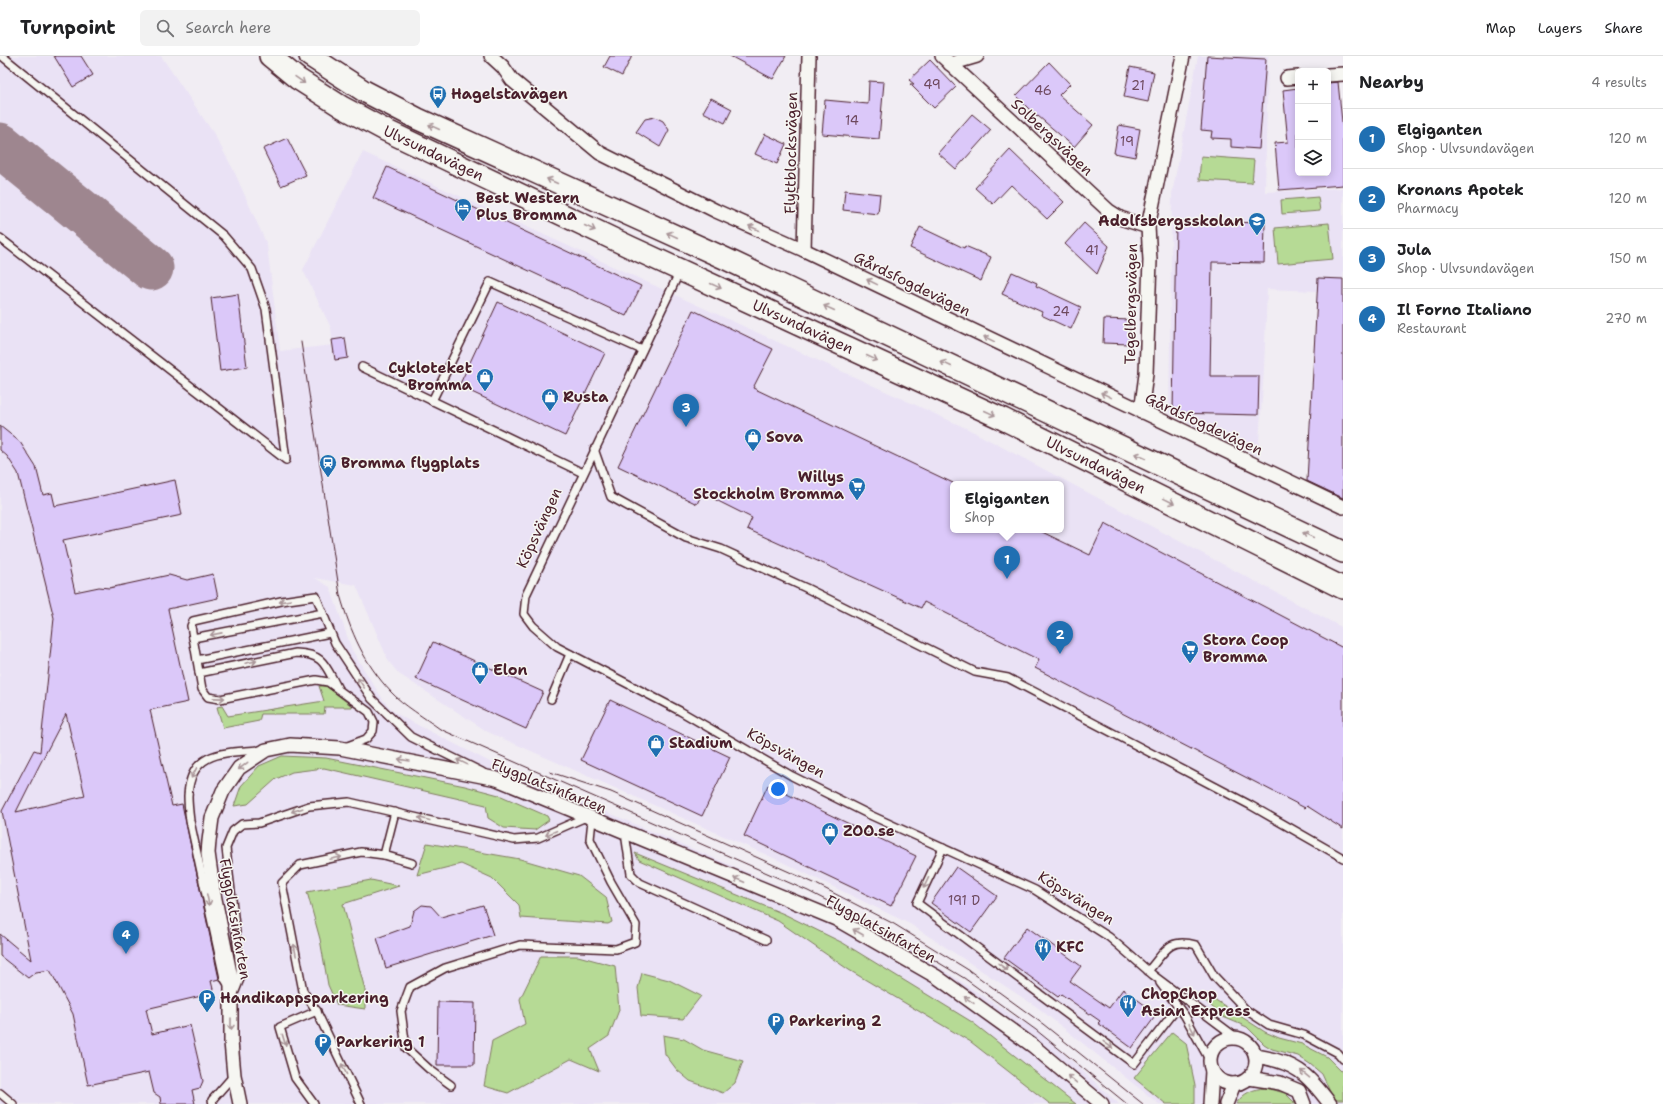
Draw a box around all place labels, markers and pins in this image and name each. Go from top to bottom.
bus stop icon: Hagelstavägen [428,84,448,109]
place label: Hagelstavägen [451,84,568,104]
place label: Best Western Plus Bromma [476,188,579,225]
hotel icon: Best Western Plus Bromma [453,197,473,222]
place label: Adolfsbergsskolan [1098,211,1244,231]
school or university icon: Adolfsbergsskolan [1247,211,1267,236]
place label: Cykloteket Bromma [388,358,473,395]
shop icon: Cykloteket Bromma [475,367,495,392]
shop icon: Rusta [540,387,560,412]
place label: Rusta [563,387,609,407]
pin: 3 [673,394,699,427]
shop icon: Sova [743,427,763,452]
place label: Sova [766,427,804,447]
station icon: Bromma flygplats [318,453,338,478]
place label: Bromma flygplats [341,453,480,473]
place label: Willys Stockholm Bromma [693,467,845,504]
supermarket icon: Willys Stockholm Bromma [847,476,867,501]
pin: 1 [994,546,1020,579]
pin: 2 [1047,621,1073,654]
place label: Stora Coop Bromma [1203,630,1289,667]
supermarket icon: Stora Coop Bromma [1180,639,1200,664]
shop icon: Elon [470,660,490,685]
place label: Elon [493,660,528,680]
shop icon: Stadium [646,733,666,758]
place label: Stadium [669,733,733,753]
shop icon: ZOO.se [820,821,840,846]
place label: ZOO.se [843,821,895,841]
pin: 4 [113,921,139,954]
restaurant icon: KFC [1033,937,1053,962]
place label: KFC [1056,937,1084,957]
place label: ChopChop Asian Express [1141,984,1250,1021]
parking icon: Handikappsparkering [197,988,217,1013]
place label: Handikappsparkering [220,988,389,1008]
restaurant icon: ChopChop Asian Express [1118,993,1138,1018]
parking icon: Parkering 2 [766,1011,786,1036]
place label: Parkering 2 [789,1011,882,1031]
parking icon: Parkering 1 [313,1032,333,1057]
place label: Parkering 1 [336,1032,425,1052]

